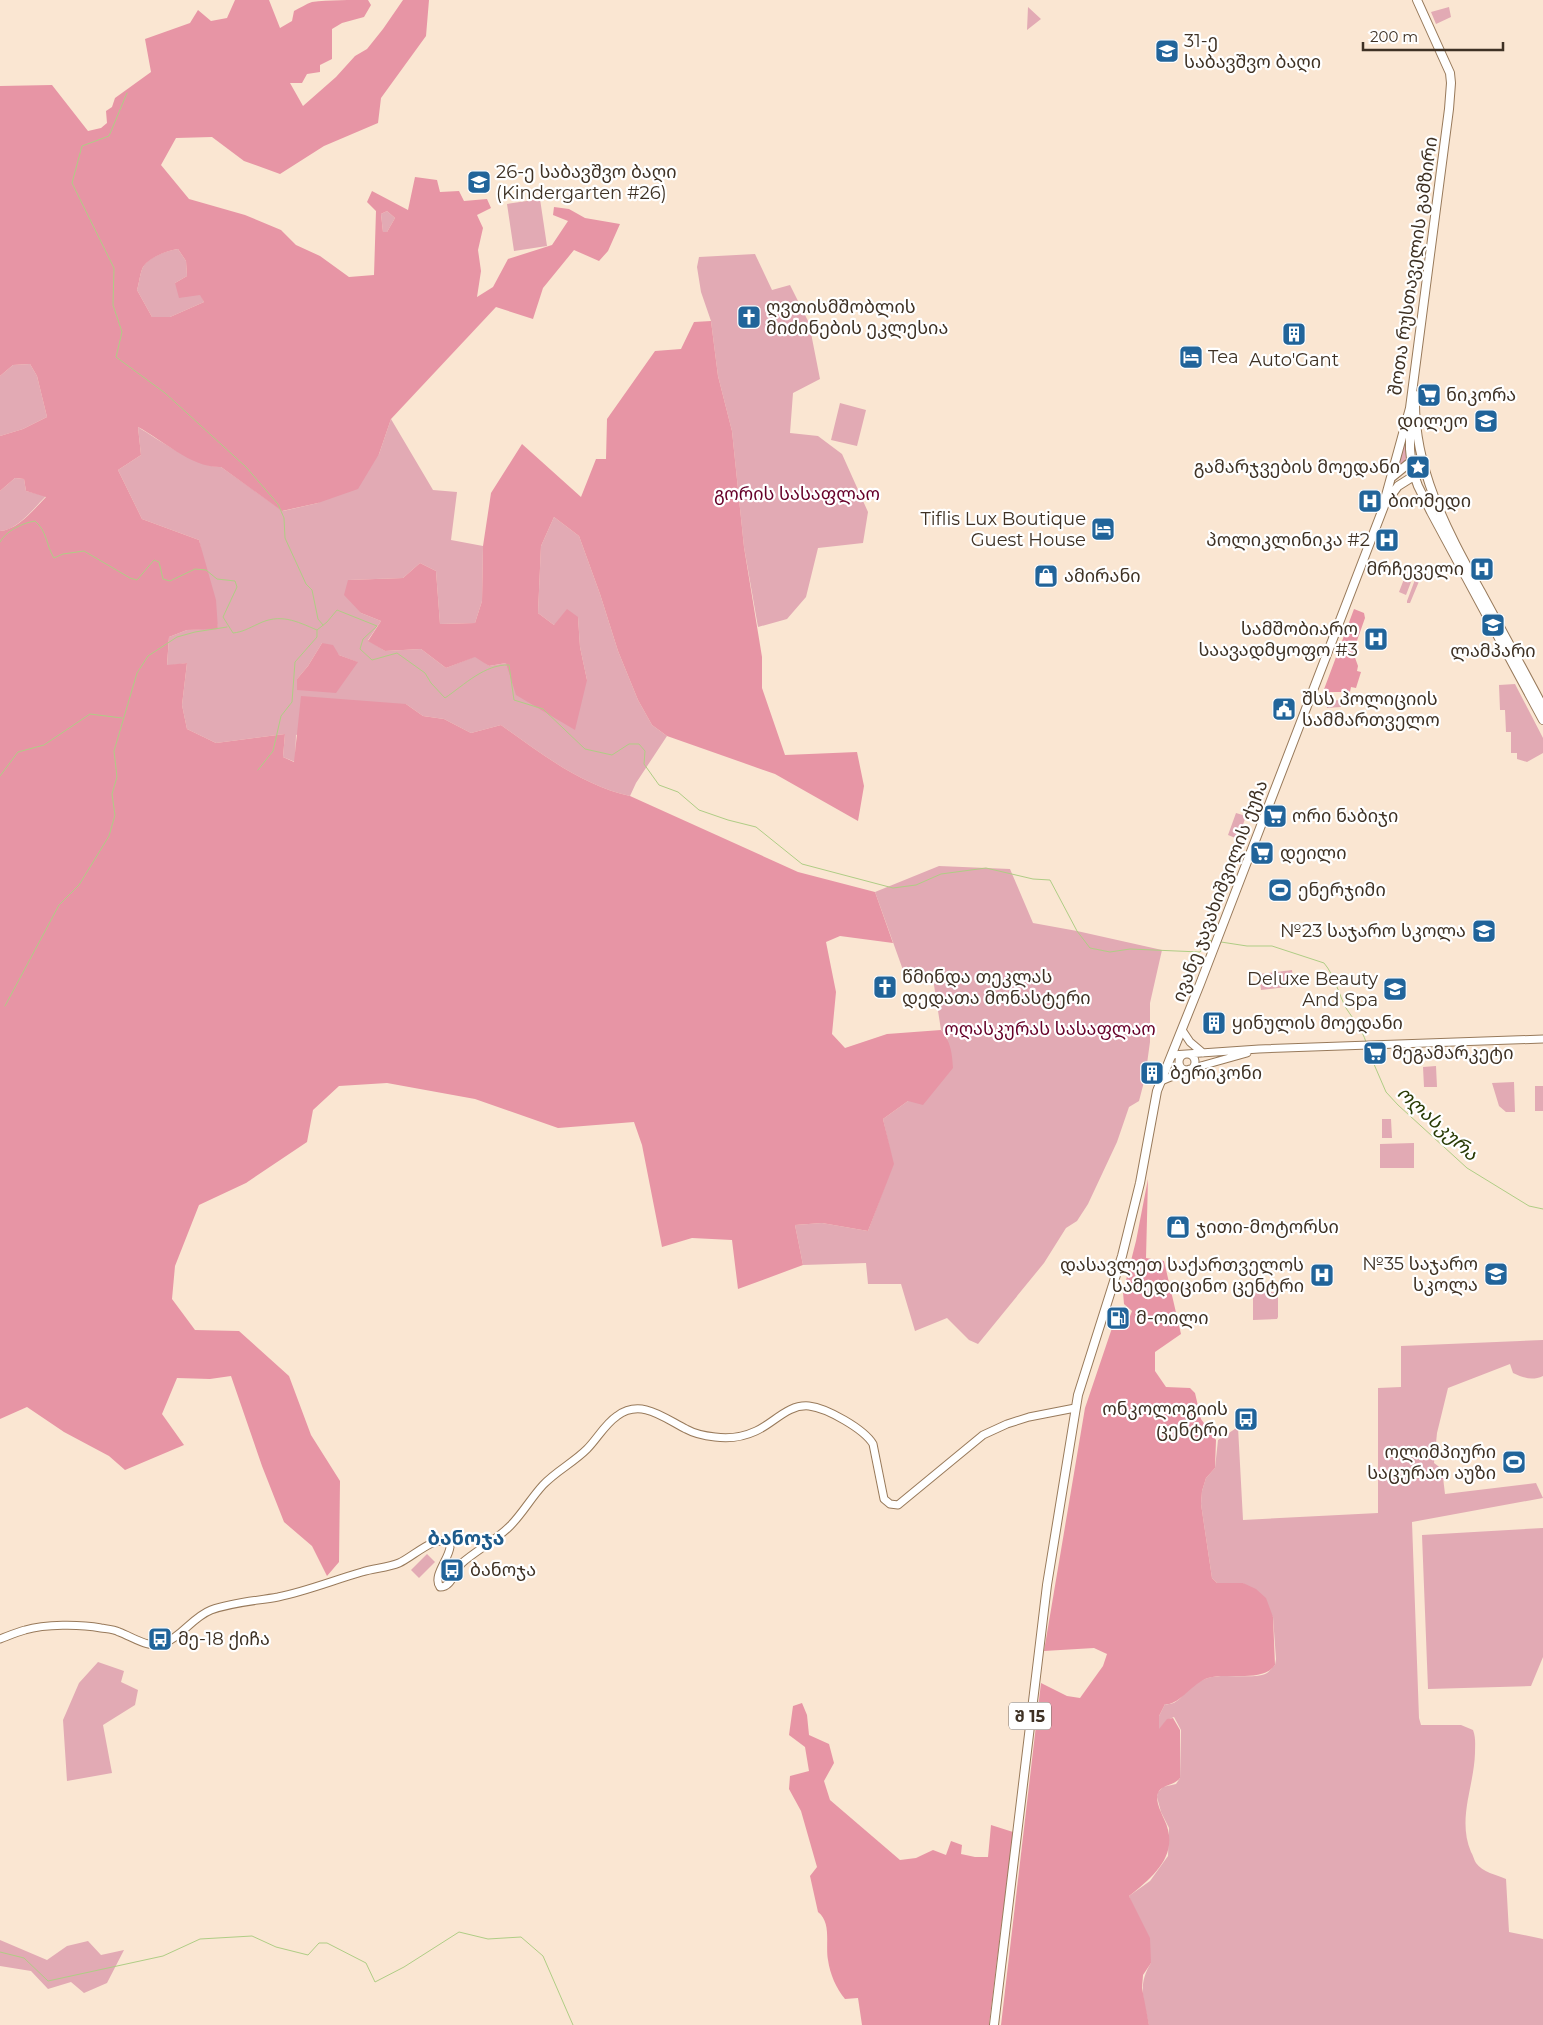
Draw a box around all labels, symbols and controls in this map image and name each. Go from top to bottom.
scale bar [1363,20,1503,52]
text: 200 m [1370,27,1418,46]
place label: 31-ე საბავშვო ბაღი [1184,30,1321,73]
school or university icon: 31-ე საბავშვო ბაღი [1154,38,1180,64]
street label: შოთა რუსთაველის გამზირი [1384,135,1442,397]
place label: 26-ე საბავშვო ბაღი (Kindergarten #26) [496,161,676,204]
school or university icon: 26-ე საბავშვო ბაღი (Kindergarten #26) [466,169,492,195]
place label: ღვთისმშობლის მიძინების ეკლესია [766,296,948,339]
church icon: ღვთისმშობლის მიძინების ეკლესია [736,304,762,330]
building icon: Auto'Gant [1281,321,1307,347]
hotel icon: Tea [1178,344,1204,370]
place label: Tea [1208,346,1239,368]
place label: Auto'Gant [1249,349,1339,371]
supermarket icon: ნიკორა [1416,382,1442,408]
place label: ნიკორა [1446,384,1516,406]
school or university icon: დილეო [1473,408,1499,434]
place label: დილეო [1397,410,1468,432]
place icon: გამარჯვების მოედანი [1405,454,1431,480]
place label: გამარჯვების მოედანი [1194,456,1400,478]
park label: გორის სასაფლაო [714,483,880,505]
hospital icon: ბიომედი [1357,488,1383,514]
place label: ბიომედი [1388,490,1471,512]
place label: Tiflis Lux Boutique Guest House [921,508,1086,551]
hotel icon: Tiflis Lux Boutique Guest House [1090,516,1116,542]
hospital icon: პოლიკლინიკა #2 [1374,527,1400,553]
place label: პოლიკლინიკა #2 [1206,529,1370,551]
hospital icon: მრჩეველი [1469,556,1495,582]
place label: მრჩეველი [1366,558,1464,580]
shop icon: ამირანი [1033,563,1059,589]
place label: ამირანი [1064,565,1141,587]
school or university icon: ლამპარი [1480,612,1506,638]
place label: სამშობიარო საავადმყოფო #3 [1198,618,1358,661]
hospital icon: სამშობიარო საავადმყოფო #3 [1363,626,1389,652]
place label: ლამპარი [1450,640,1536,662]
place label: შსს პოლიციის სამმართველო [1302,688,1440,731]
public building icon: შსს პოლიციის სამმართველო [1271,696,1297,722]
street label: ივანე ჯავახიშვილის ქუჩა [1167,777,1273,1005]
supermarket icon: ორი ნაბიჯი [1262,803,1288,829]
place label: ორი ნაბიჯი [1292,805,1398,827]
supermarket icon: დეილი [1249,840,1275,866]
place label: დეილი [1280,842,1347,864]
sports icon: ენერჯიმი [1267,877,1293,903]
place label: ენერჯიმი [1298,879,1386,901]
school or university icon: №23 საჯარო სკოლა [1471,918,1497,944]
place label: №23 საჯარო სკოლა [1280,920,1466,942]
place label: წმინდა თეკლას დედათა მონასტერი [902,966,1091,1009]
place label: Deluxe Beauty And Spa [1247,968,1378,1011]
church icon: წმინდა თეკლას დედათა მონასტერი [872,974,898,1000]
school or university icon: Deluxe Beauty And Spa [1382,976,1408,1002]
building icon: ყინულის მოედანი [1201,1010,1227,1036]
place label: ყინულის მოედანი [1232,1012,1403,1034]
park label: ოღასკურას სასაფლაო [944,1018,1156,1040]
supermarket icon: მეგამარკეტი [1362,1040,1388,1066]
place label: მეგამარკეტი [1392,1042,1514,1064]
building icon: ბერიკონი [1139,1060,1165,1086]
place label: ბერიკონი [1170,1062,1262,1084]
water label: ოღასკურა [1393,1081,1483,1166]
shop icon: ჯითი-მოტორსი [1165,1214,1191,1240]
place label: ჯითი-მოტორსი [1196,1216,1339,1238]
place label: №35 საჯარო სკოლა [1362,1253,1478,1296]
place label: დასავლეთ საქართველოს სამედიცინო ცენტრი [1060,1254,1304,1297]
school or university icon: №35 საჯარო სკოლა [1483,1261,1509,1287]
hospital icon: დასავლეთ საქართველოს სამედიცინო ცენტრი [1309,1262,1335,1288]
fuel station icon: მ-ოილი [1105,1305,1131,1331]
place label: მ-ოილი [1136,1307,1209,1329]
place label: ონკოლოგიის ცენტრი [1102,1398,1228,1441]
bus stop icon: ონკოლოგიის ცენტრი [1233,1406,1259,1432]
place label: ოლიმპიური საცურაო აუზი [1367,1441,1496,1484]
sports icon: ოლიმპიური საცურაო აუზი [1501,1449,1527,1475]
district label: ბანოჯა [427,1526,505,1550]
bus stop icon: ბანოჯა [439,1557,465,1583]
place label: ბანოჯა [470,1559,536,1581]
bus stop icon: მე-18 ქიჩა [147,1626,173,1652]
place label: მე-18 ქიჩა [178,1628,270,1650]
road number: შ 15 [1009,1702,1051,1730]

